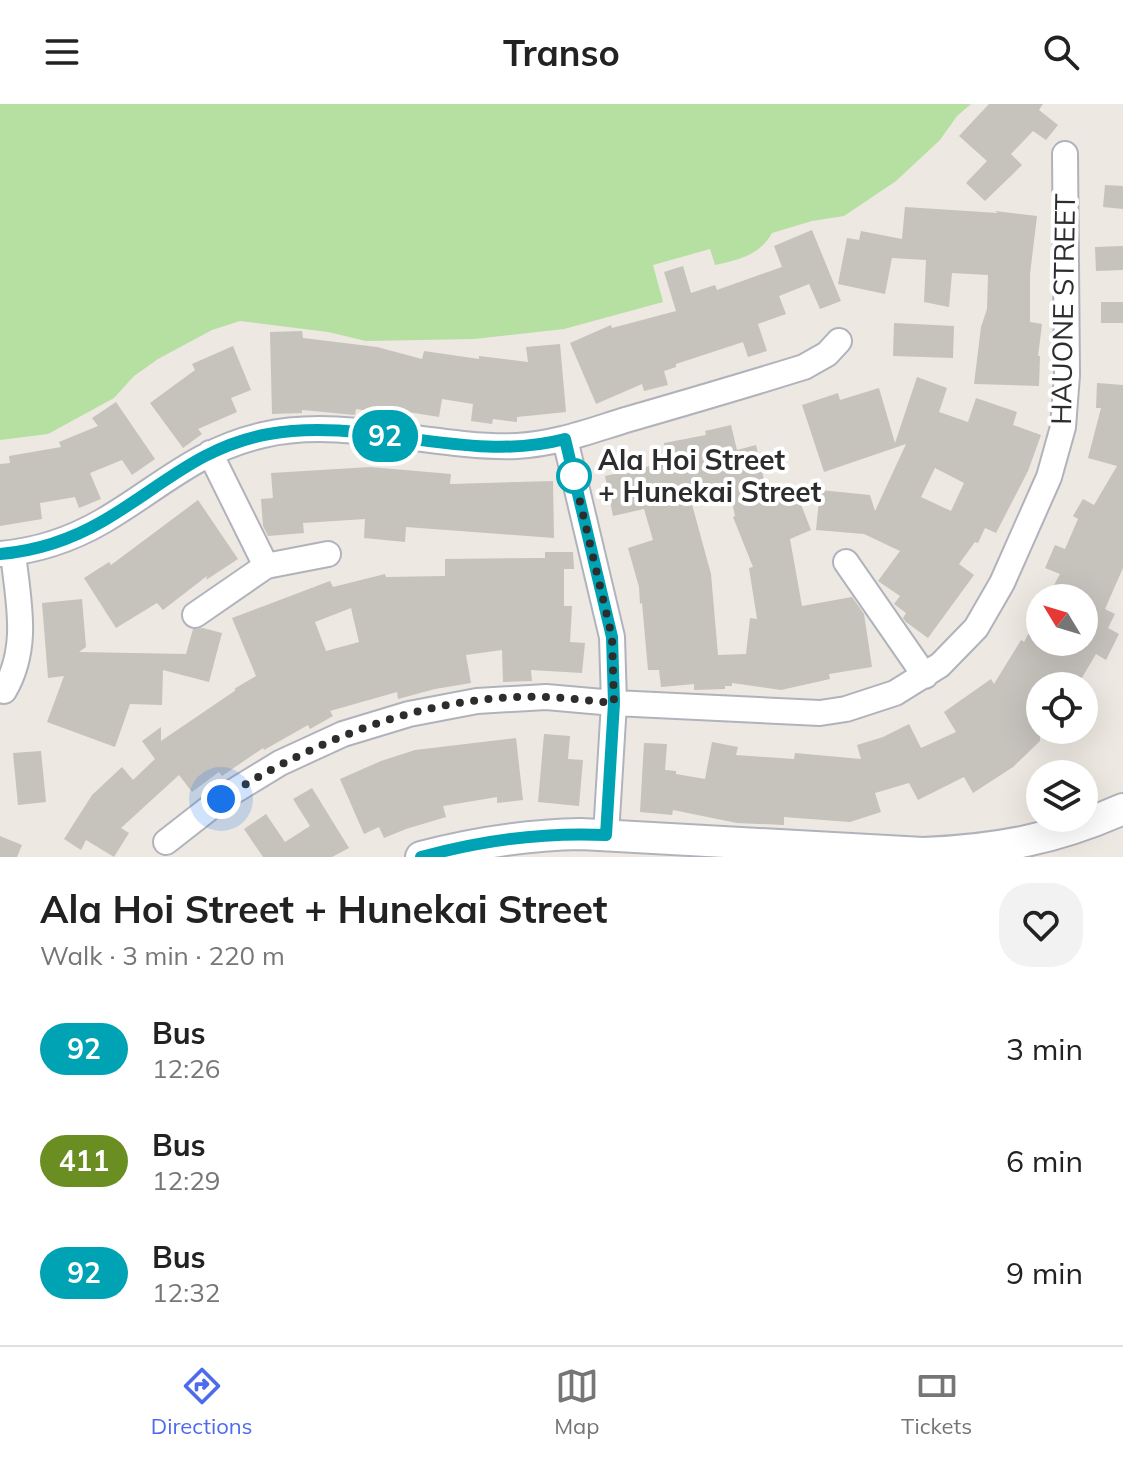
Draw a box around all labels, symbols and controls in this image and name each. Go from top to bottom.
icon: menu [40,30,84,74]
text: Transo [503,30,620,75]
icon: search [1039,30,1083,74]
street label: HAUONE STREET [1043,193,1082,425]
line badge: 92 [349,410,421,462]
text: 92 [368,418,402,453]
place label: Ala Hoi Street + Hunekai Street [598,442,822,509]
marker: Ala Hoi Street + Hunekai Street [557,459,591,493]
north arrow [1026,584,1098,656]
map controls [1026,584,1098,832]
button: locate [1026,672,1098,744]
button: layers [1026,760,1098,832]
your location [201,779,241,819]
button: heart [999,883,1083,967]
text: Ala Hoi Street + Hunekai Street [40,885,607,933]
text: Walk · 3 min · 220 m [40,939,285,972]
text: Bus [152,1014,206,1052]
text: 3 min [1006,1030,1083,1068]
text: 92 [67,1031,101,1066]
text: 12:26 [152,1052,220,1085]
text: Bus [152,1126,206,1164]
text: 6 min [1006,1142,1083,1180]
text: 411 [59,1143,109,1178]
text: 12:29 [152,1164,220,1197]
text: Bus [152,1238,206,1276]
text: 9 min [1006,1254,1083,1292]
text: 92 [67,1255,101,1290]
text: 12:32 [152,1276,220,1309]
tab: Directions [151,1364,253,1440]
tab: Map [554,1364,599,1440]
tab: Tickets [901,1364,972,1440]

